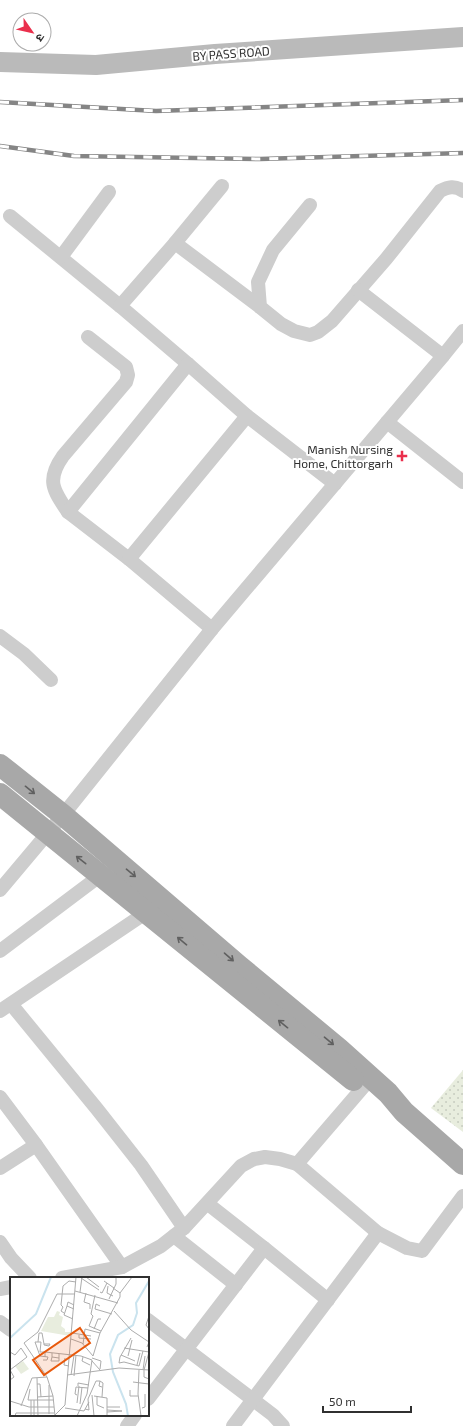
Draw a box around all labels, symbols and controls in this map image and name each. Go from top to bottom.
north arrow [12,12,52,52]
text: उ [33,32,48,45]
street label: BY PASS ROAD [192,43,270,63]
place label: Manish Nursing Home, Chittorgarh [293,442,393,470]
marker: Manish Nursing Home, Chittorgarh [396,450,408,462]
one-way arrow [25,785,36,794]
one-way arrow [75,855,86,864]
one-way arrow [125,868,136,877]
one-way arrow [177,937,188,946]
one-way arrow [224,953,234,962]
one-way arrow [277,1019,288,1028]
one-way arrow [324,1036,334,1045]
inset map [10,1277,149,1416]
scale bar [323,1388,411,1414]
text: 50 m [329,1394,356,1408]

